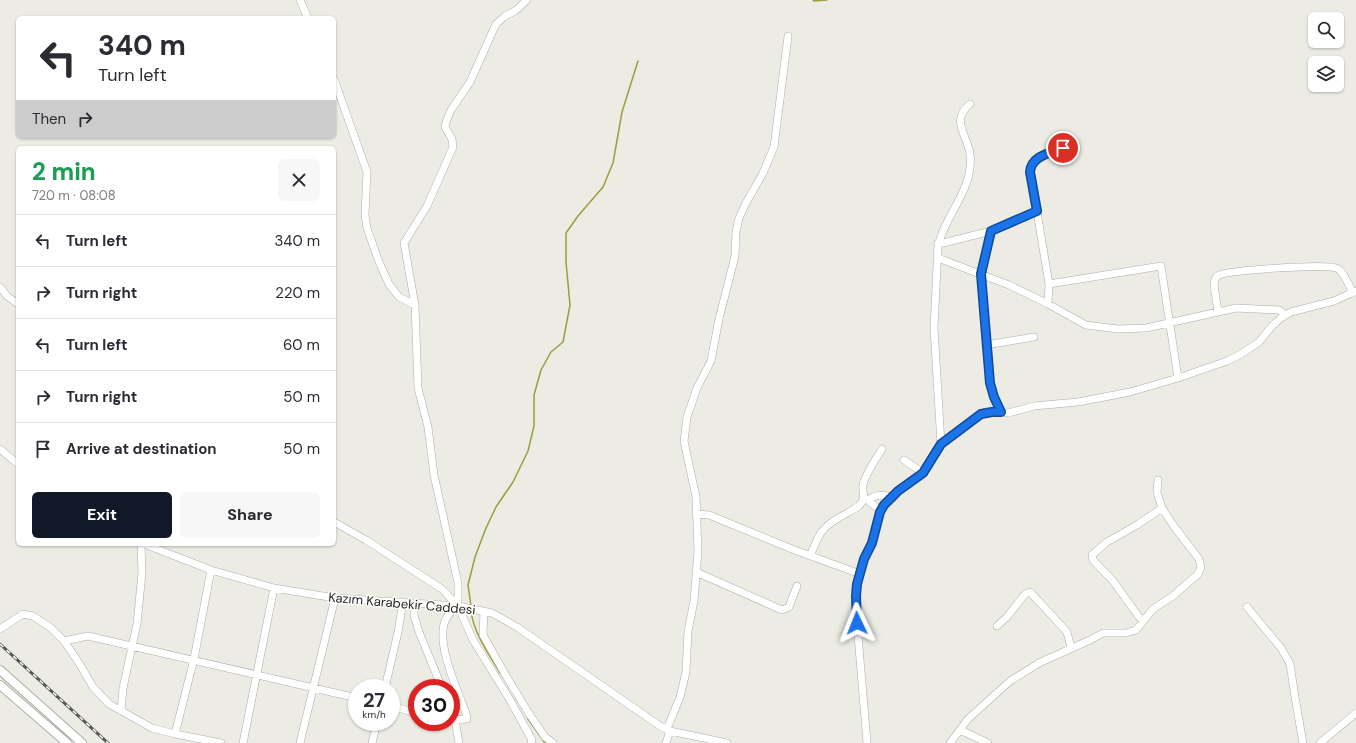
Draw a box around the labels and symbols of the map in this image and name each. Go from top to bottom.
pin [1046,131,1080,165]
street label: Kazım Karabekir Caddesi [328,589,476,618]
position arrow [836,602,878,644]
speed limit sign: 30 [408,679,460,731]

